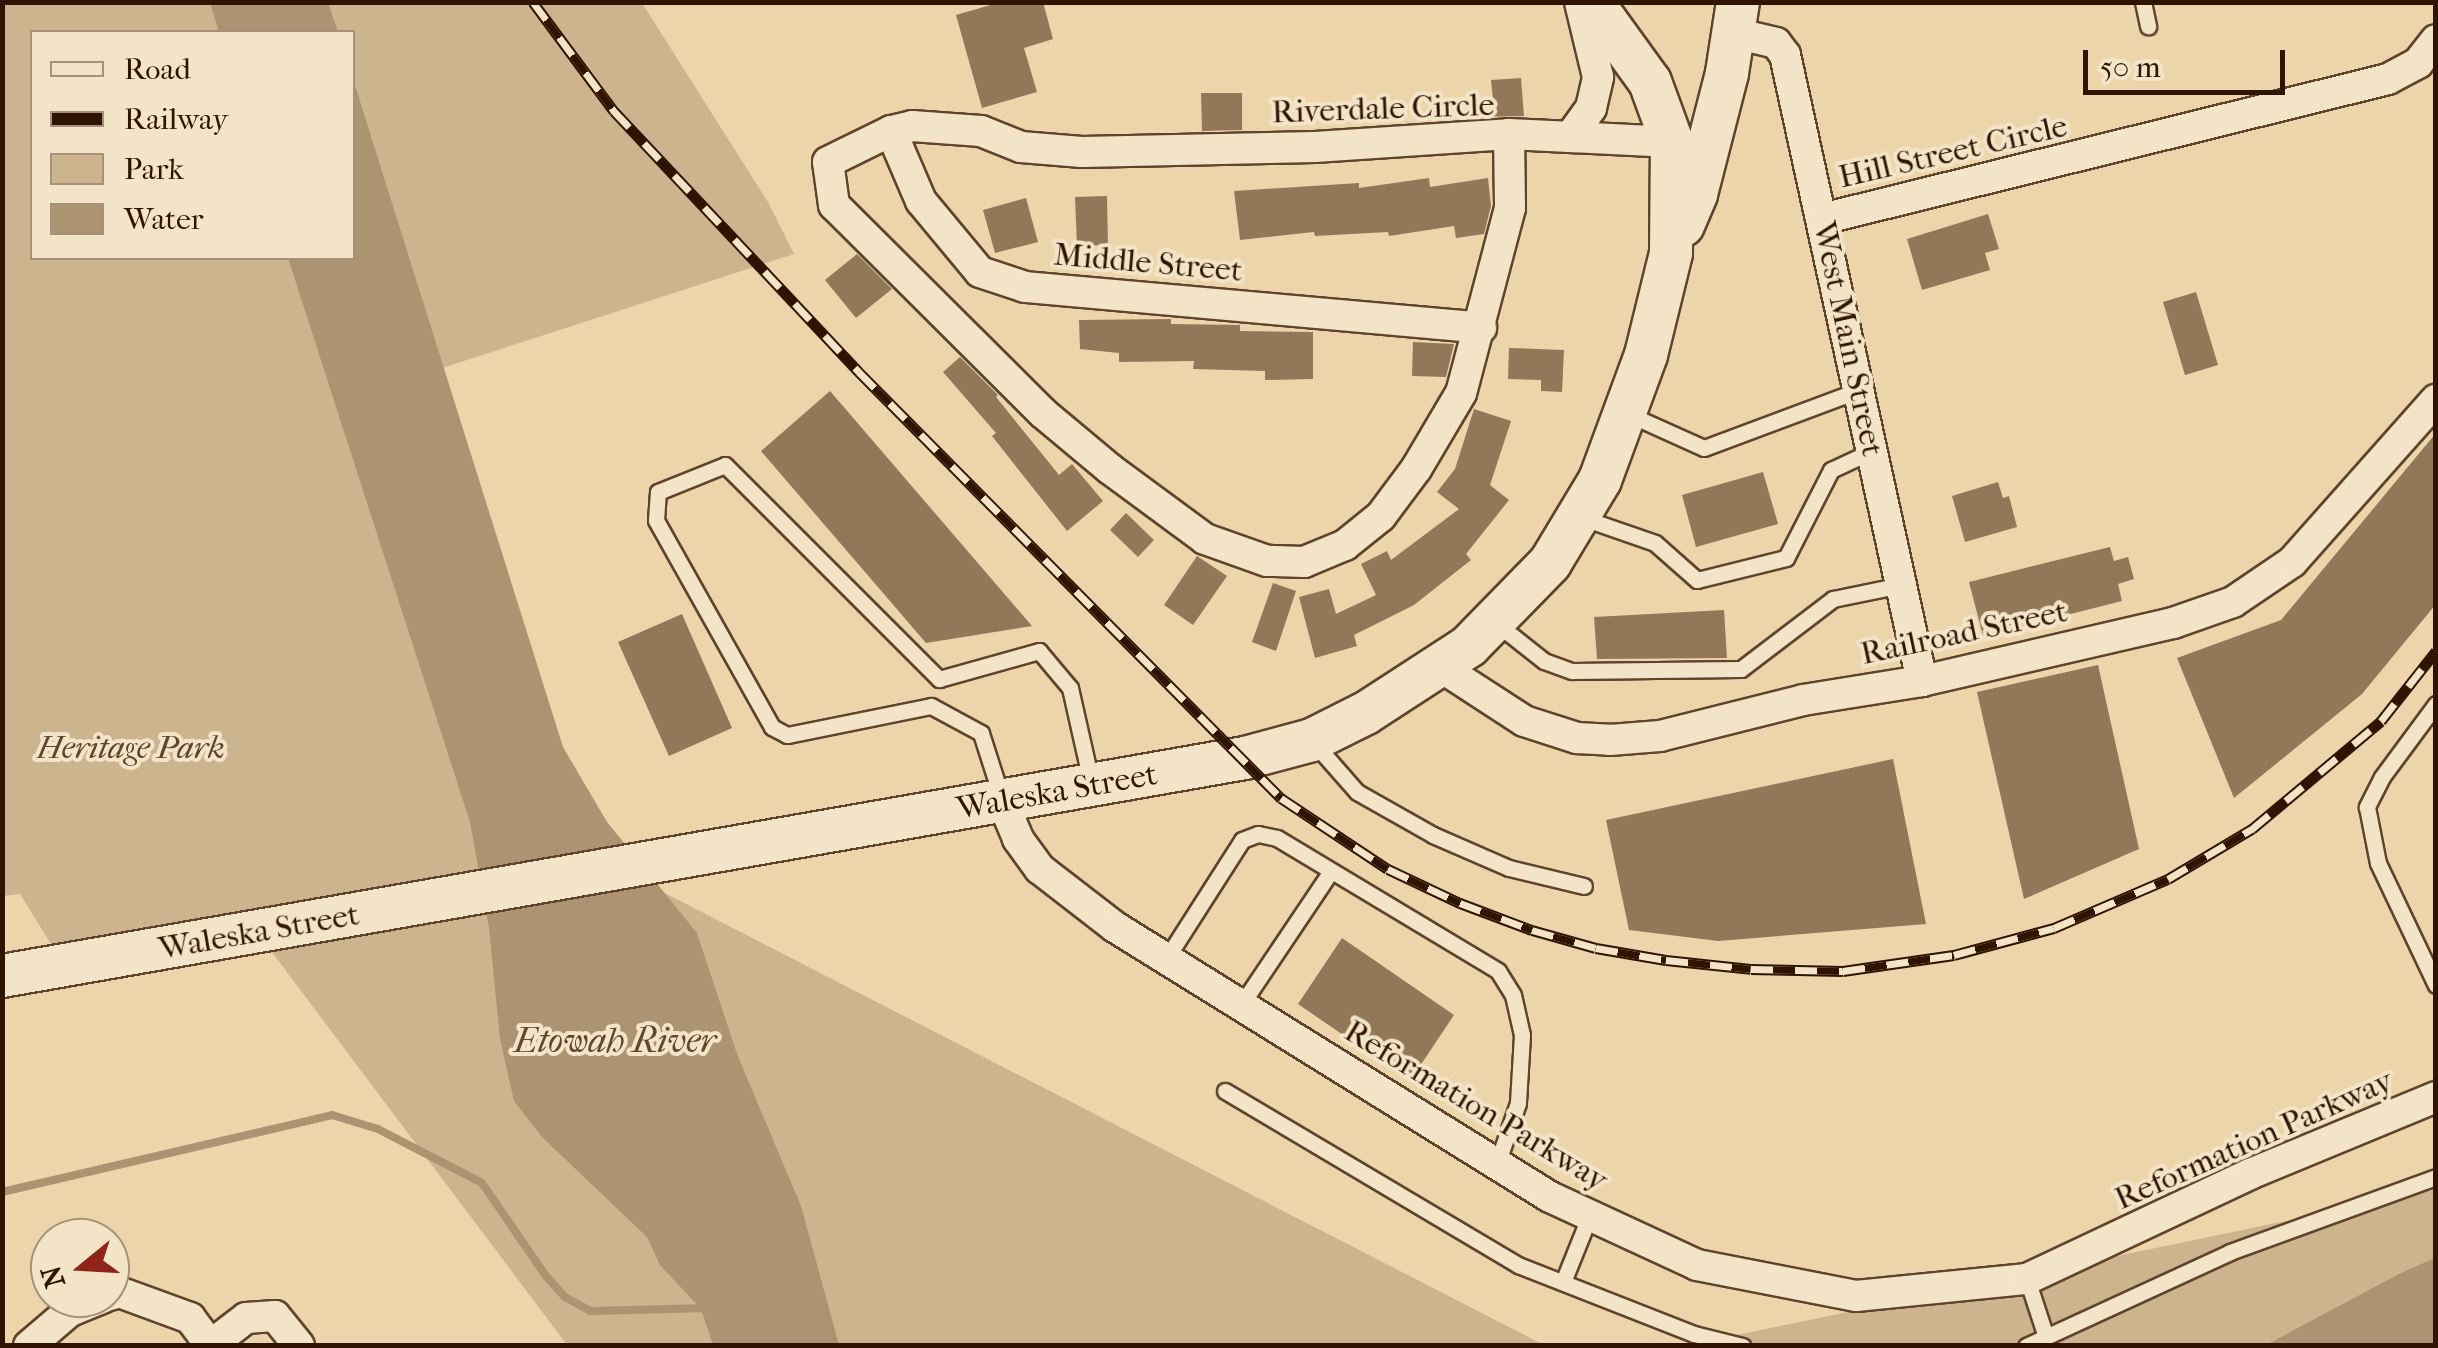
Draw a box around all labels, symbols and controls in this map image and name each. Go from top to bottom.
legend [30,30,355,260]
scale bar [2088,30,2290,92]
text: 50 m [2100,50,2161,85]
text: Road [124,52,191,87]
street label: Riverdale Circle [1271,86,1495,132]
text: Railway [124,102,228,137]
street label: Hill Street Circle [1835,107,2071,197]
text: Park [124,152,184,187]
text: Water [124,202,204,237]
street label: West Main Street [1804,218,1892,460]
street label: Middle Street [1052,236,1244,290]
street label: Railroad Street [1857,592,2071,674]
park label: Heritage Park [37,729,225,767]
street label: Waleska Street [954,755,1160,829]
street label: Waleska Street [156,895,362,969]
street label: Reformation Parkway [1337,1012,1615,1200]
water label: Etowah River [514,1020,716,1062]
street label: Reformation Parkway [2109,1061,2399,1219]
north arrow [30,1218,130,1318]
text: N [34,1262,72,1292]

